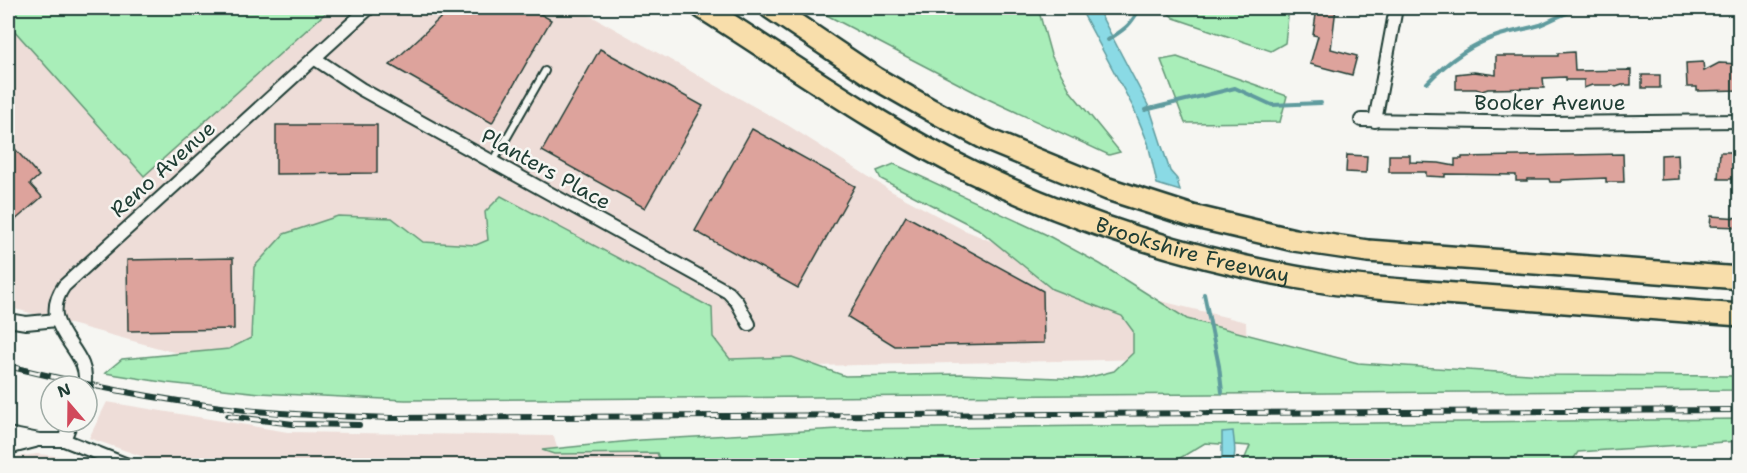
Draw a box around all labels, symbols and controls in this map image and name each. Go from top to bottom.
street label: Booker Avenue [1474,89,1626,117]
street label: Reno Avenue [104,114,222,224]
street label: Planters Place [476,122,616,216]
street label: Brookshire Freeway [1092,210,1292,290]
north arrow [39,374,99,434]
text: N [54,378,74,402]

